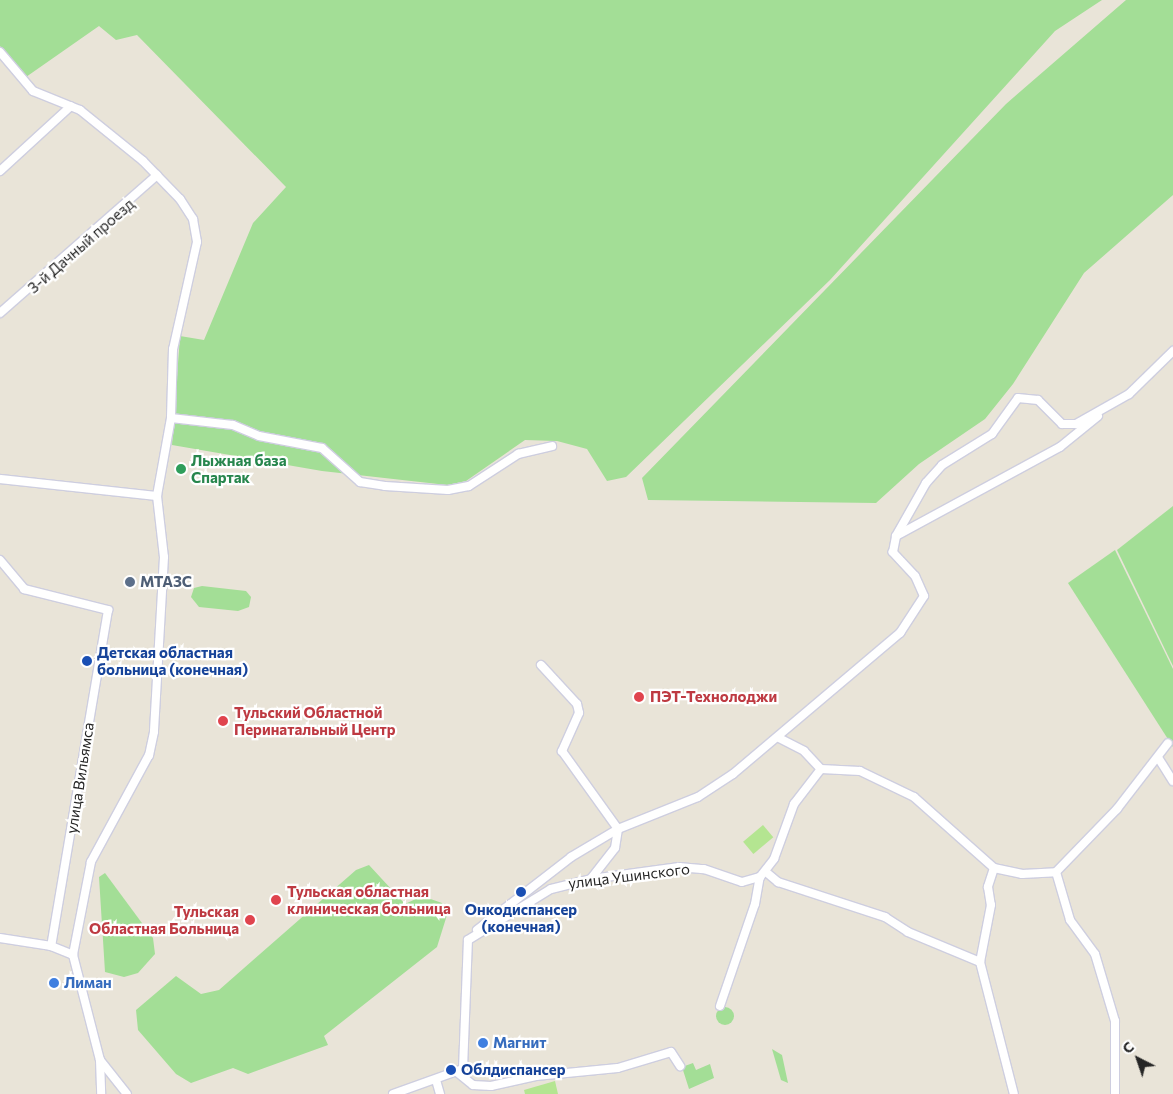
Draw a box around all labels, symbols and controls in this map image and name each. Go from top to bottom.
street label: 3-й Дачный проезд [24,195,138,297]
place label: Лыжная база Спартак [191,451,286,486]
marker: Лыжная база Спартак [175,463,187,475]
place label: МТАЗС [140,573,192,591]
marker: МТАЗС [124,576,136,588]
place label: Детская областная больница (конечная) [97,643,248,678]
marker: Детская областная больница (конечная) [81,655,93,667]
place label: ПЭТ-Технолоджи [650,688,777,706]
marker: ПЭТ-Технолоджи [632,690,646,704]
place label: Тульский Областной Перинатальный Центр [234,703,396,738]
marker: Тульский Областной Перинатальный Центр [216,714,230,728]
street label: улица Вильямса [62,721,98,835]
street label: улица Ушинского [567,860,691,892]
place label: Тульская областная клиническая больница [287,882,451,917]
marker: Онкодиспансер (конечная) [515,886,527,898]
marker: Тульская областная клиническая больница [269,893,283,907]
place label: Онкодиспансер (конечная) [465,900,577,935]
place label: Тульская Областная Больница [89,902,239,937]
marker: Тульская Областная Больница [243,913,257,927]
place label: Лиман [64,974,112,992]
marker: Лиман [48,977,60,989]
place label: Магнит [493,1034,546,1052]
north arrow [1113,1034,1163,1084]
marker: Магнит [477,1037,489,1049]
text: С [1119,1038,1137,1057]
place label: Облдиспансер [461,1061,566,1079]
marker: Облдиспансер [445,1064,457,1076]

